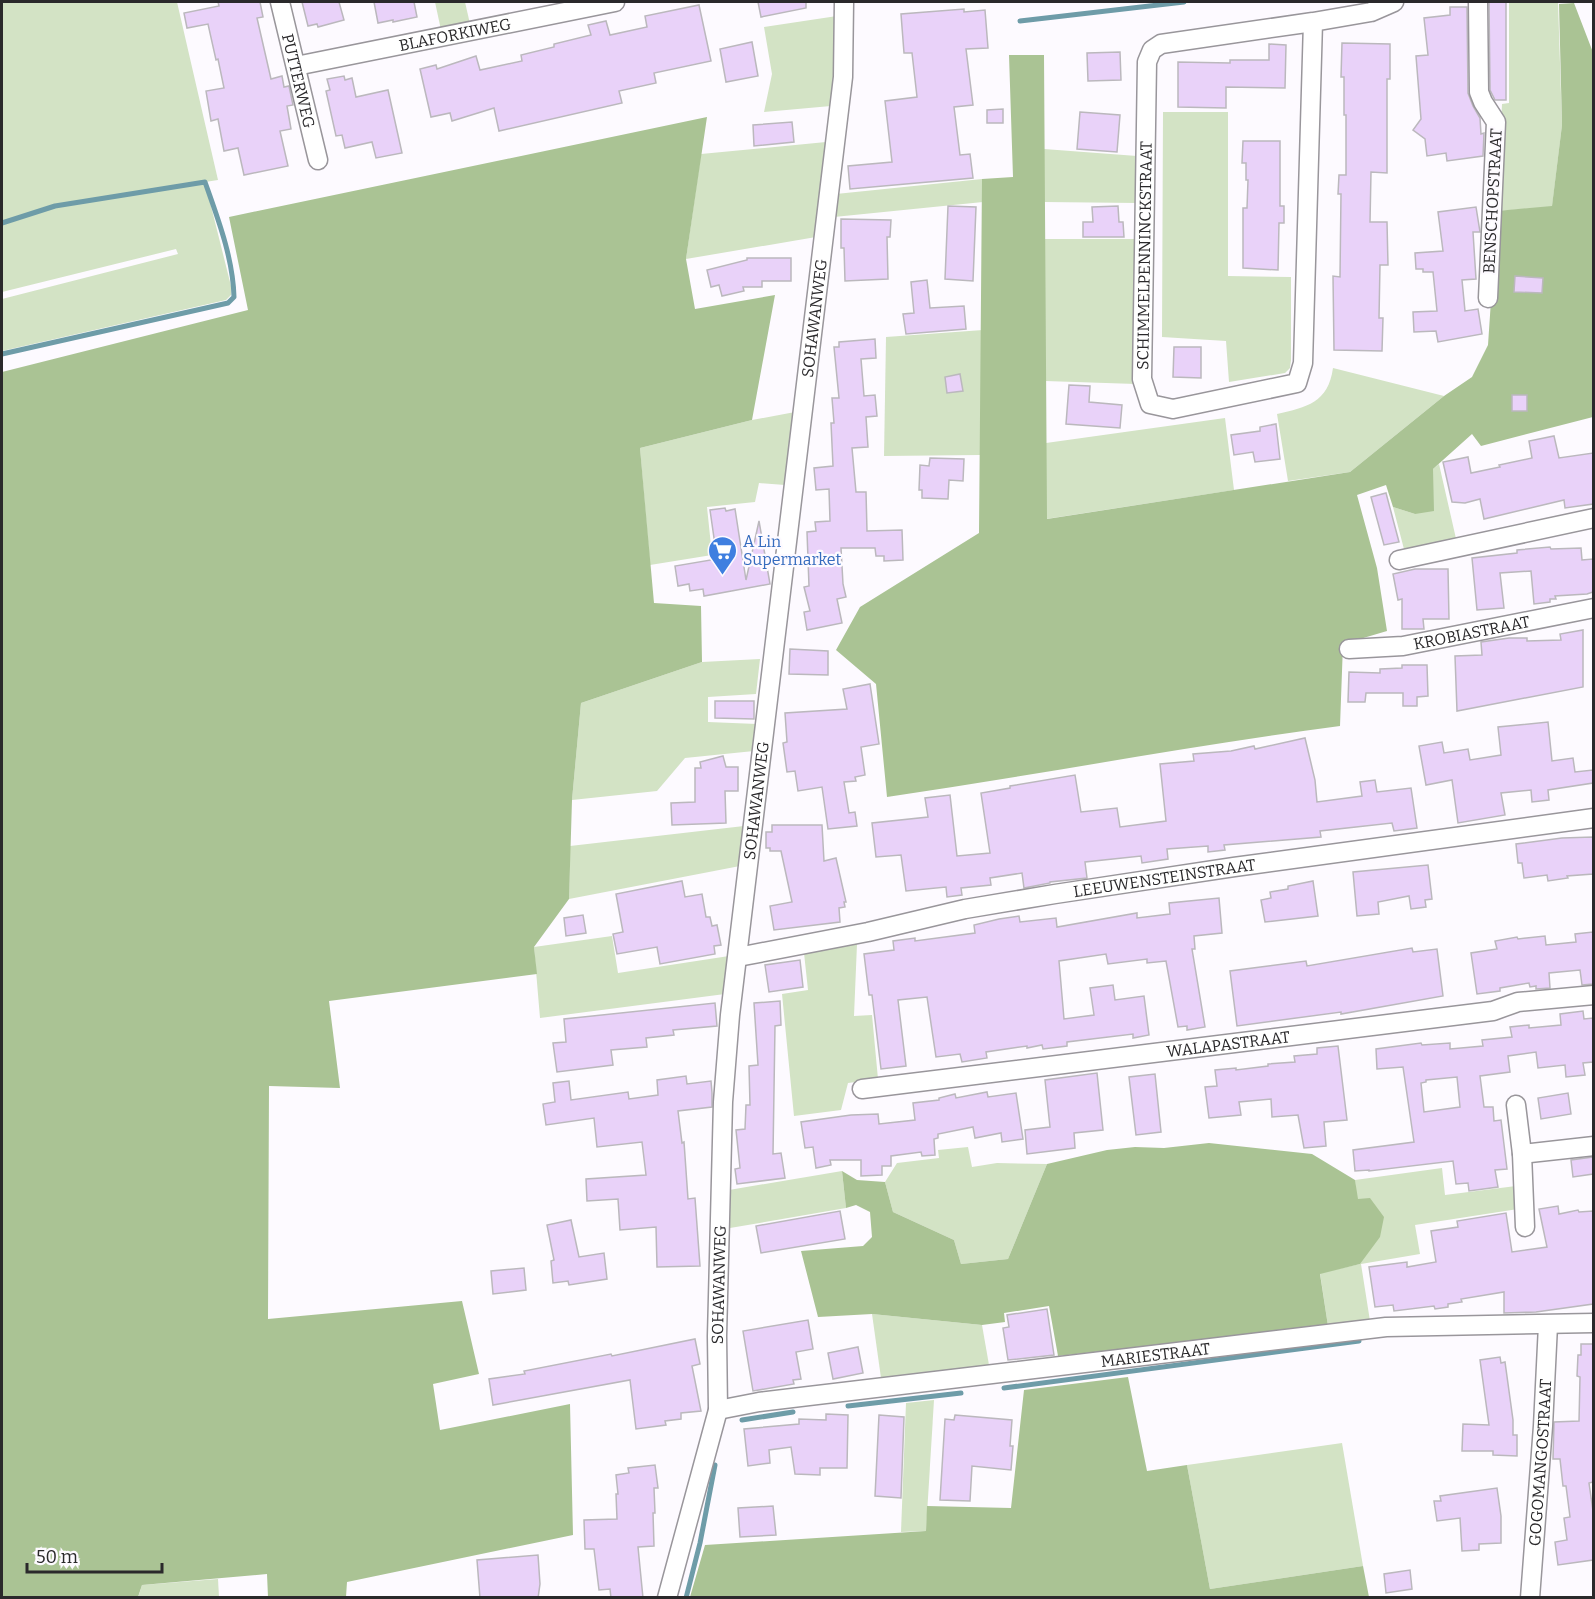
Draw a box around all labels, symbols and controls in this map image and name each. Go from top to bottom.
street label: BLAFORKIWEG [397,14,513,55]
street label: PUTTERWEG [278,32,319,130]
street label: BENSCHOPSTRAAT [1479,128,1506,274]
street label: SCHIMMELPENNINCKSTRAAT [1133,141,1156,370]
street label: SOHAWANWEG [798,258,831,379]
place label: A Lin Supermarket [743,532,841,569]
supermarket icon: A Lin Supermarket [706,534,738,576]
street label: KROBIASTRAAT [1412,612,1531,654]
street label: SOHAWANWEG [740,740,773,861]
street label: LEEUWENSTEINSTRAAT [1072,855,1257,901]
street label: WALAPASTRAAT [1166,1027,1291,1061]
street label: SOHAWANWEG [708,1225,730,1345]
street label: MARIESTRAAT [1100,1339,1211,1371]
street label: GOGOMANGOSTRAAT [1525,1378,1555,1547]
scale bar [27,1536,162,1574]
text: 50 m [36,1546,78,1568]

